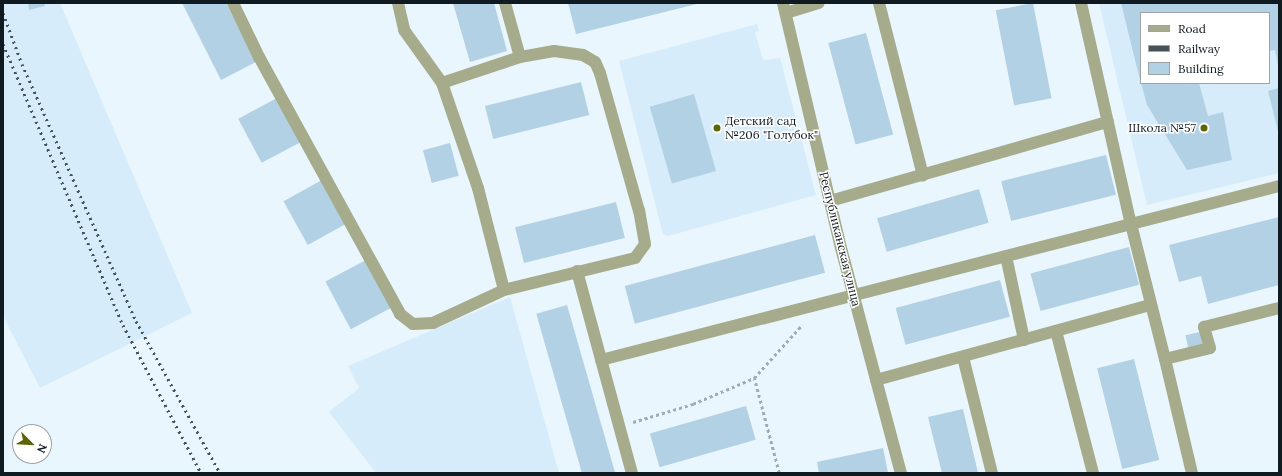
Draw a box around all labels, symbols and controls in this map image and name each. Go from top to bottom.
legend [1140,12,1270,84]
text: Road [1178,21,1206,36]
text: Railway [1178,41,1220,56]
text: Building [1178,61,1224,76]
place label: Детский сад №206 "Голубок" [725,114,818,142]
place label: Школа №57 [1128,121,1196,135]
marker: Детский сад №206 "Голубок" [712,123,722,133]
marker: Школа №57 [1199,123,1209,133]
street label: Республиканская улица [816,170,864,308]
north arrow [12,424,52,464]
text: N [34,442,50,455]

